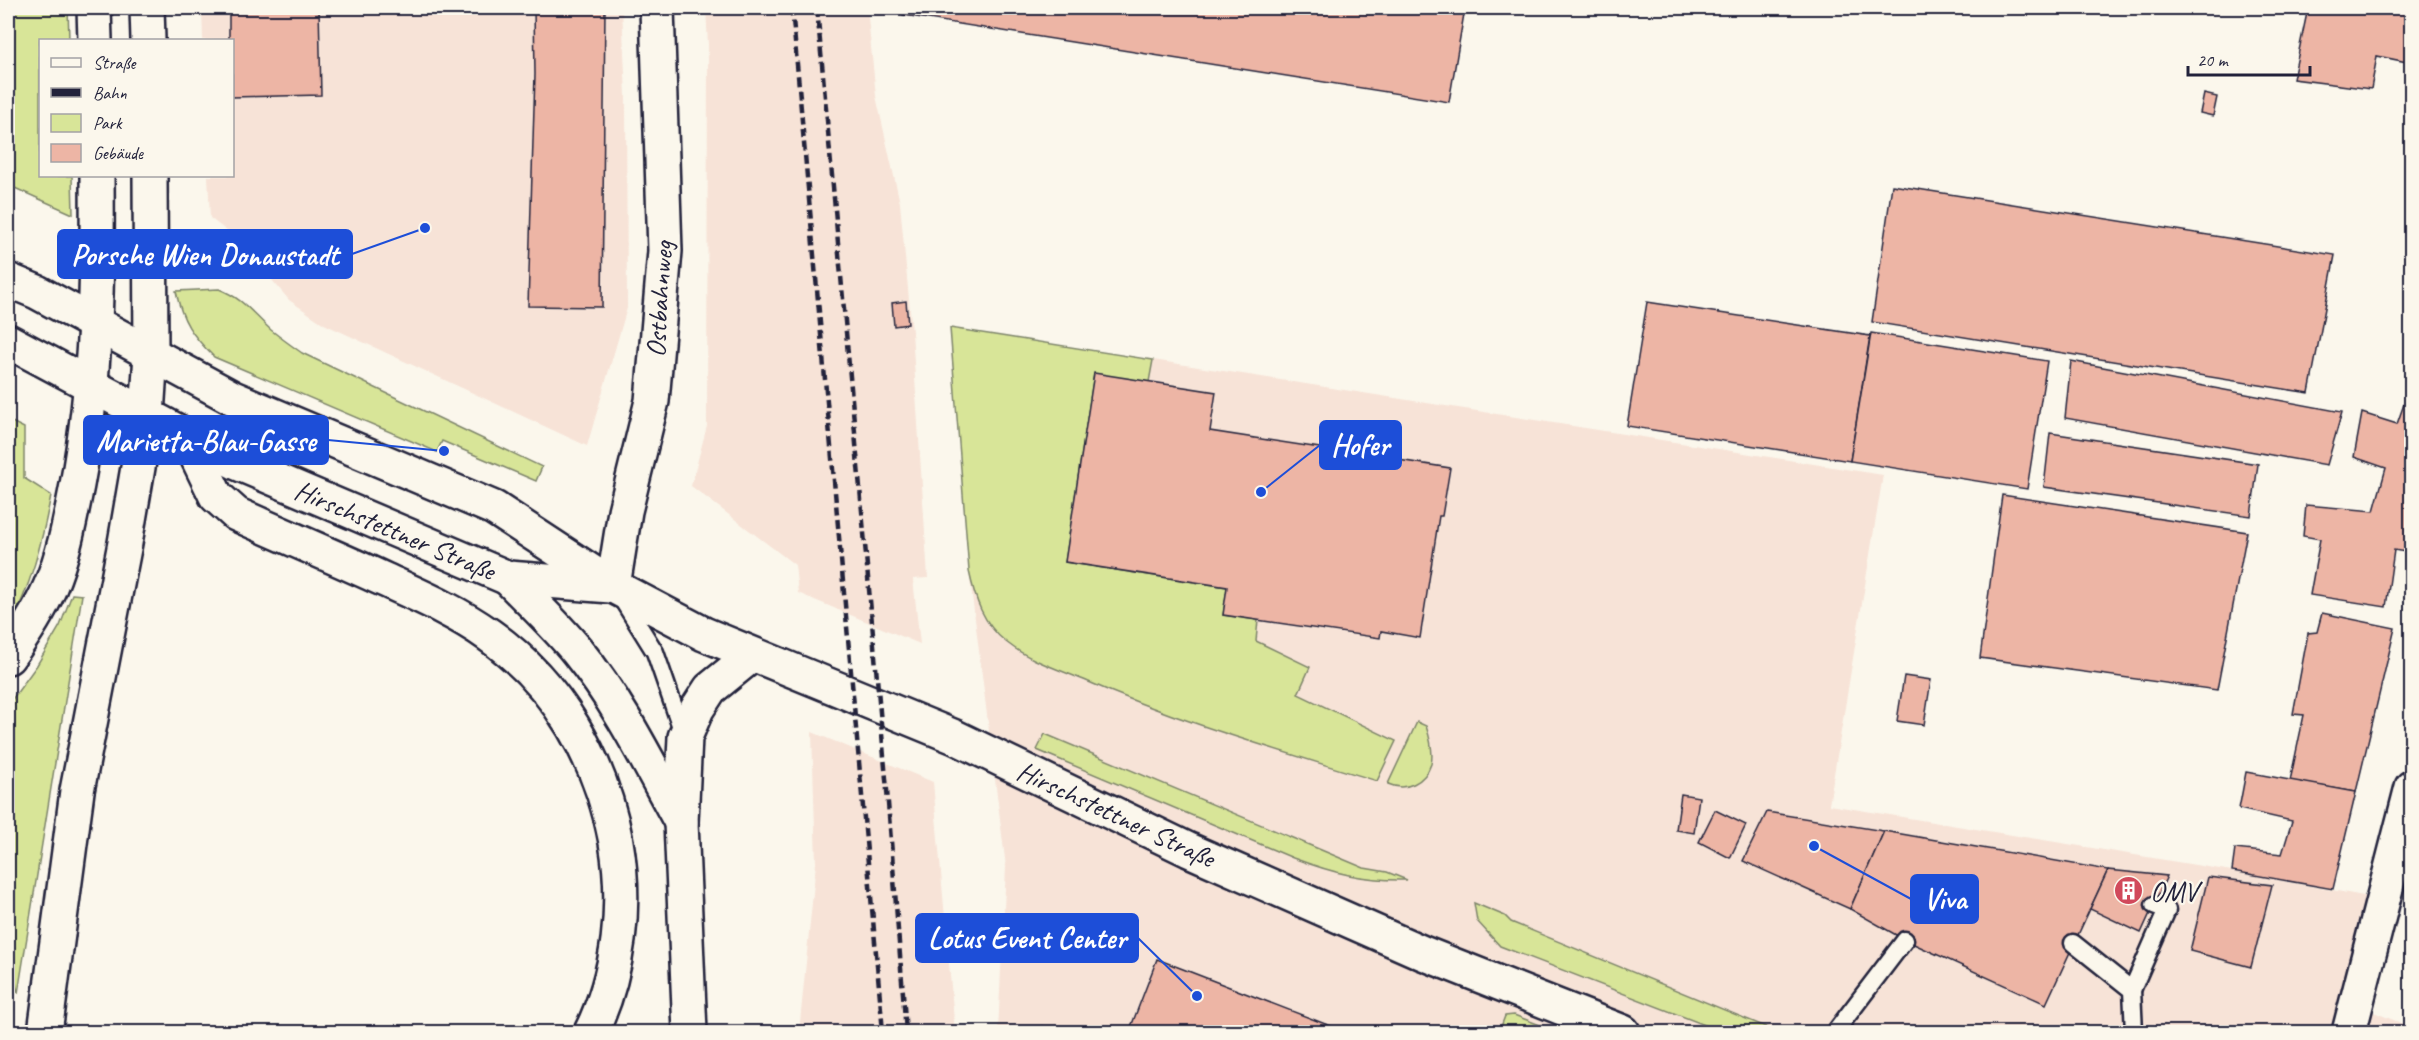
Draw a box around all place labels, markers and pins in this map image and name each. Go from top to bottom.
callout: Porsche Wien Donaustadt [58,230,352,278]
callout: Marietta-Blau-Gasse [84,416,328,464]
callout: Hofer [1320,421,1401,469]
place label: OMV [2150,874,2203,909]
callout: Viva [1911,875,1978,923]
building icon: OMV [2113,875,2145,907]
callout: Lotus Event Center [916,914,1138,962]

